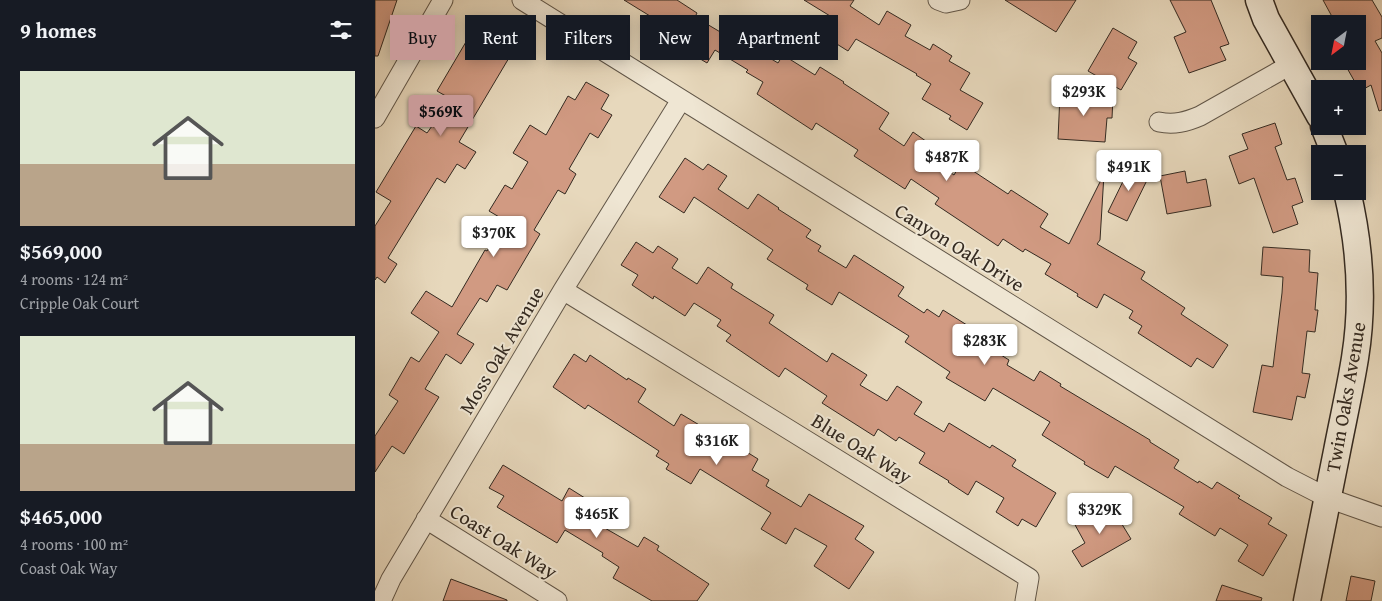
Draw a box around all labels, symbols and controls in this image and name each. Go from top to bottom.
text: 9 homes [20,15,96,46]
chip: Buy [390,15,455,60]
chip: Rent [465,15,536,60]
chip: Filters [546,15,630,60]
chip: New [640,15,709,60]
chip: Apartment [719,15,838,60]
north arrow [1311,15,1366,70]
map controls [1311,15,1366,200]
icon: filters [327,16,355,44]
pin: $293K [1049,74,1119,117]
text: $293K [1062,79,1106,103]
button: + [1311,80,1366,135]
pin: $569K [406,94,476,137]
text: $569K [419,99,463,123]
icon: home [143,103,233,193]
pin: $487K [912,140,982,182]
text: $487K [925,144,969,168]
button: − [1311,145,1366,200]
pin: $491K [1094,150,1164,192]
text: $491K [1107,154,1151,178]
street label: Canyon Oak Drive [890,195,1030,299]
pin: $370K [459,216,529,258]
text: $370K [472,220,516,244]
text: $569,000 [20,236,102,267]
text: 4 rooms · 124 m² [20,267,128,291]
street label: Moss Oak Avenue [451,281,551,419]
text: Cripple Oak Court [20,291,139,315]
street label: Twin Oaks Avenue [1318,320,1372,474]
pin: $283K [950,324,1020,366]
text: $283K [963,328,1007,352]
icon: home [143,368,233,458]
street label: Blue Oak Way [806,406,918,490]
pin: $316K [682,424,752,466]
text: $316K [695,428,739,452]
pin: $329K [1065,492,1135,535]
street label: Coast Oak Way [445,496,563,586]
pin: $465K [562,496,632,539]
text: $329K [1078,497,1122,521]
text: $465,000 [20,501,102,532]
text: $465K [575,501,619,525]
text: 4 rooms · 100 m² [20,532,128,556]
text: Coast Oak Way [20,556,117,580]

